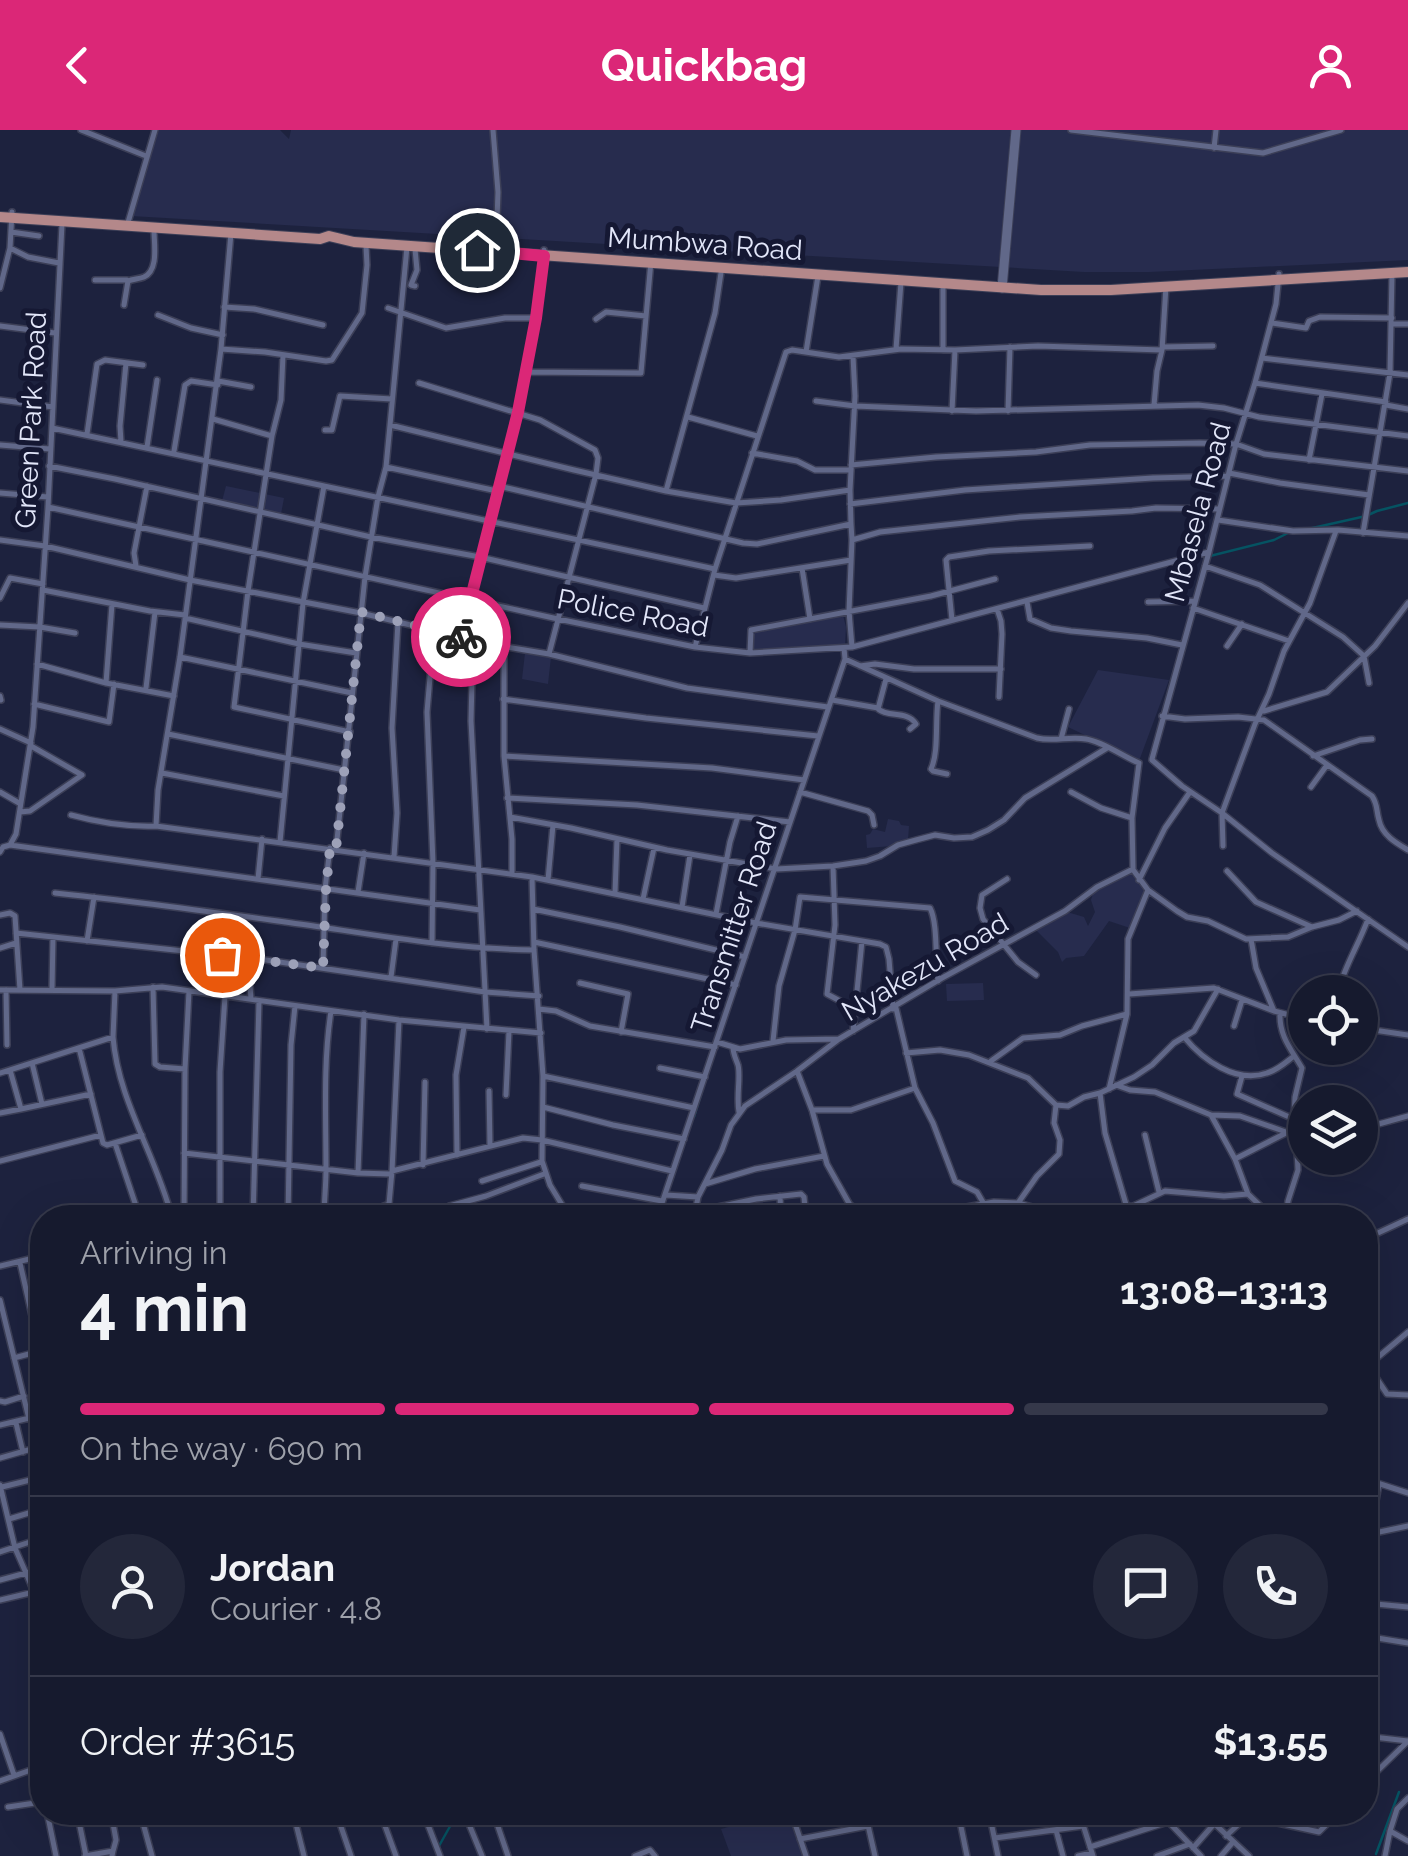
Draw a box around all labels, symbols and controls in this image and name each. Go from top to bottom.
icon: back [50,38,105,93]
icon: person [1303,38,1358,93]
text: Quickbag [601,39,807,92]
pin [435,208,520,293]
street label: Mumbwa Road [606,221,804,267]
icon: home [450,223,505,278]
street label: Green Park Road [9,311,53,529]
street label: Mbasela Road [1158,419,1238,605]
street label: Police Road [555,582,711,644]
courier [411,587,511,687]
icon: bike [434,610,489,665]
street label: Transmitter Road [684,817,784,1037]
street label: Nyakezu Road [836,906,1014,1028]
pin [180,913,265,998]
icon: bag [195,928,250,983]
map controls [1288,975,1378,1175]
button: locate [1288,975,1378,1065]
button: layers [1288,1085,1378,1175]
text: Arriving in [80,1234,227,1271]
text: 13:08–13:13 [1120,1268,1328,1313]
text: 4 min [80,1270,249,1346]
text: On the way · 690 m [80,1430,363,1467]
button: person [80,1534,185,1639]
button: chat [1093,1534,1198,1639]
button: phone [1223,1534,1328,1639]
text: Jordan [210,1545,335,1590]
text: Courier · 4.8 [210,1590,382,1627]
text: Order #3615 [80,1719,295,1764]
text: $13.55 [1213,1719,1328,1764]

